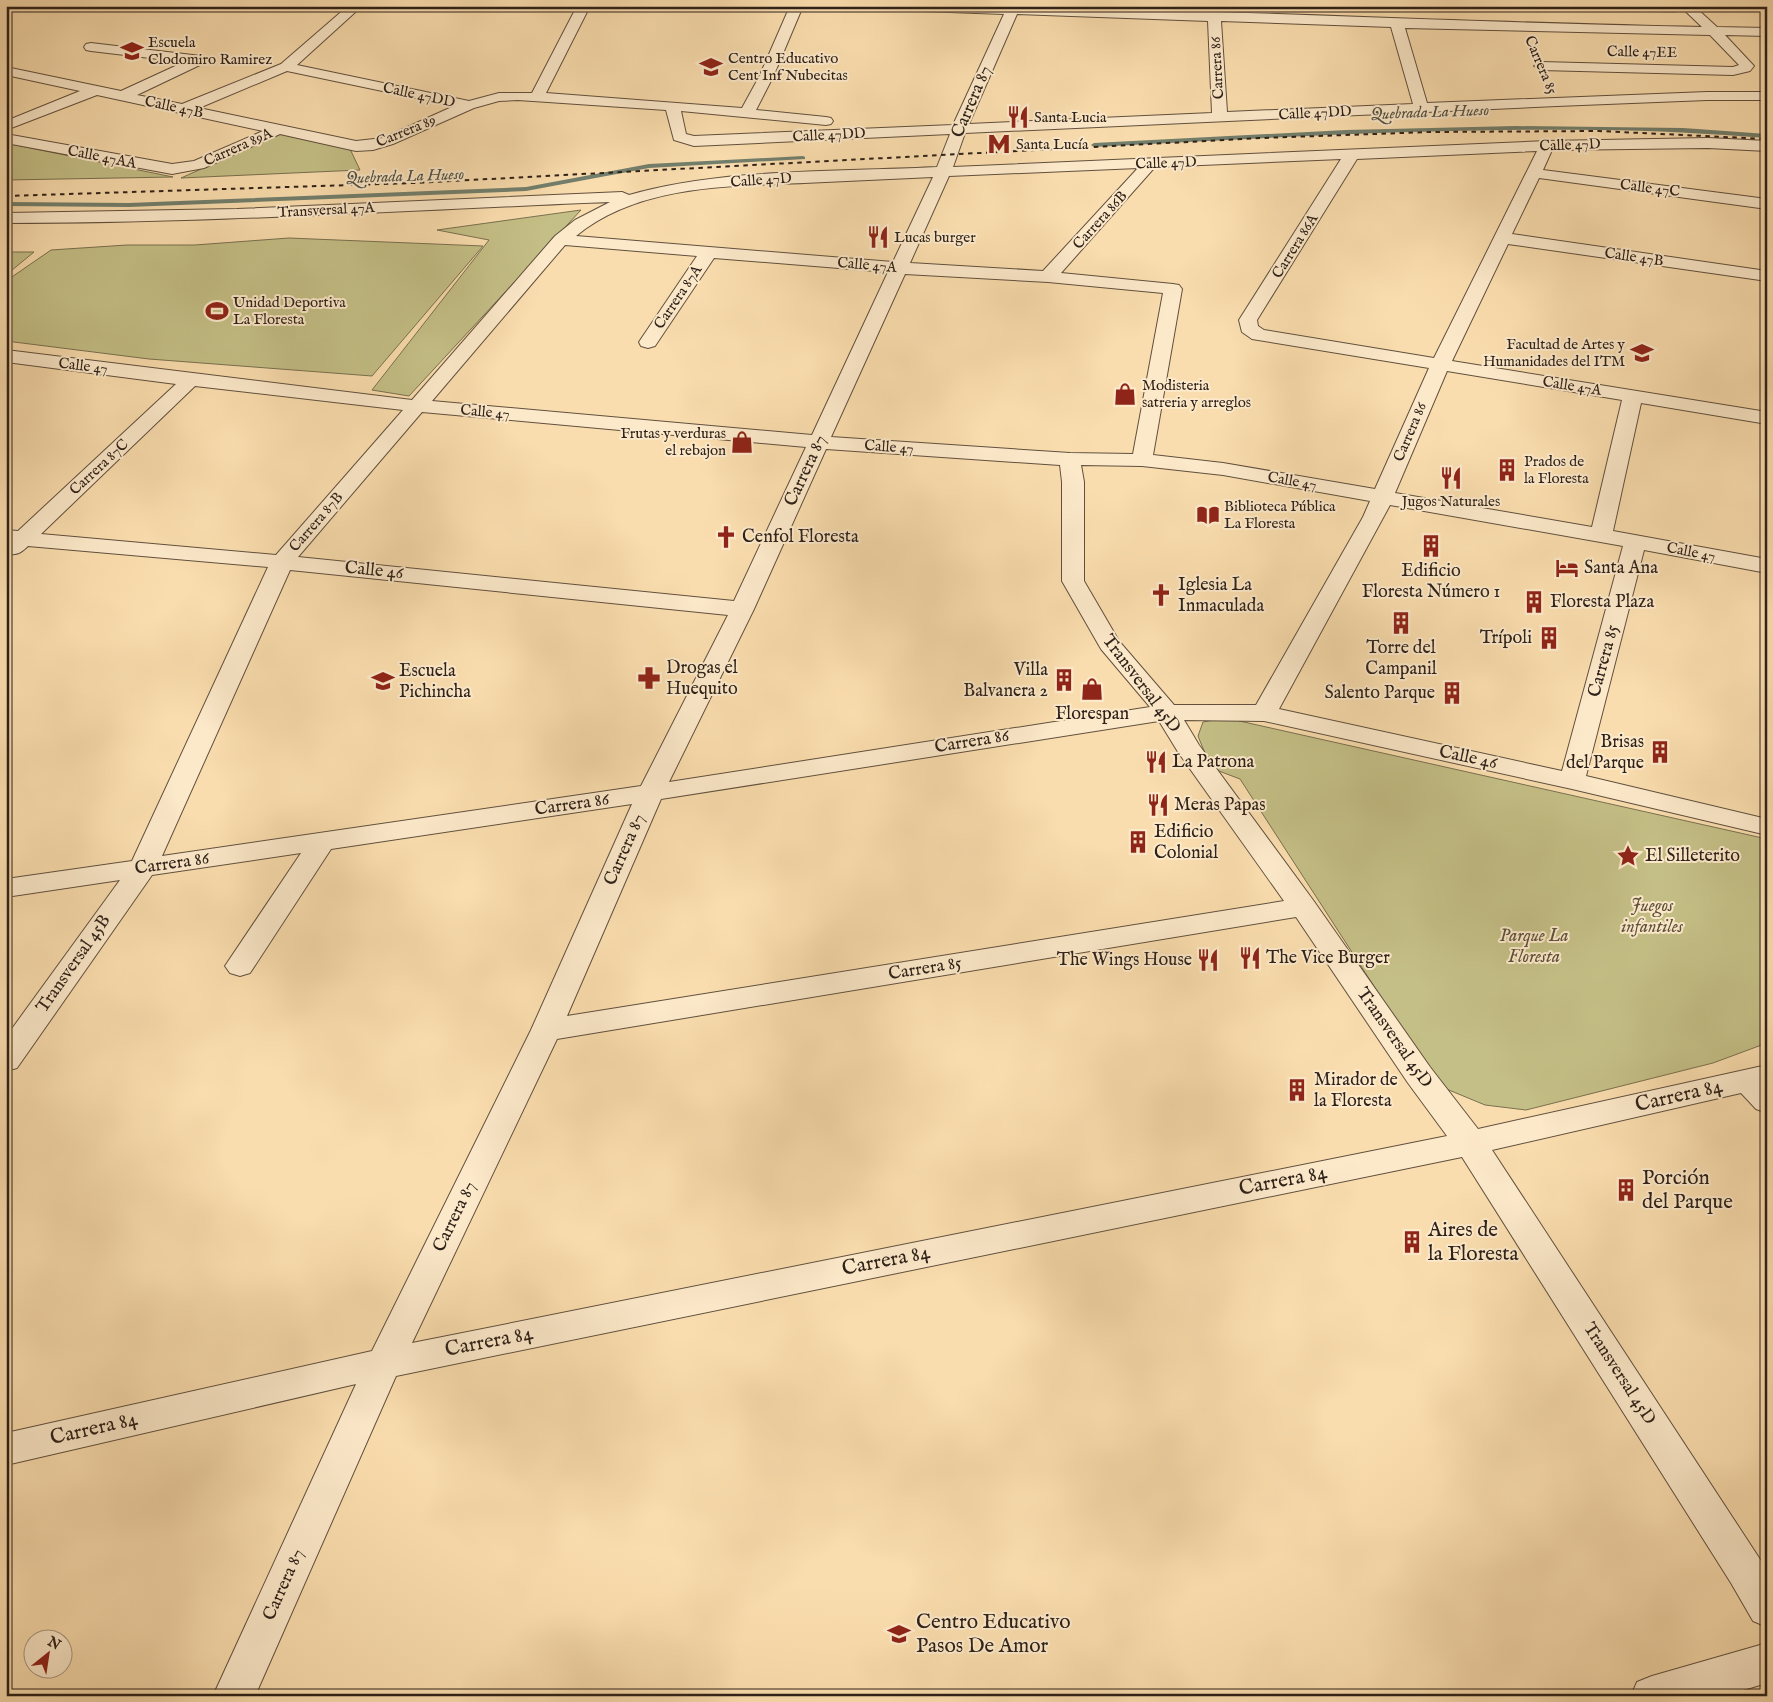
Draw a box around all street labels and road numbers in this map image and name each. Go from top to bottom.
street label: Carrera 85 [1520,33,1562,98]
street label: Carrera 86 [1206,36,1228,100]
street label: Calle 47EE [1607,42,1677,62]
street label: Carrera 87 [947,63,997,141]
street label: Calle 47DD [381,78,457,112]
street label: Calle 47B [143,92,205,122]
street label: Calle 47DD [1278,102,1352,124]
street label: Carrera 89 [373,110,439,152]
street label: Carrera 89A [201,123,276,171]
street label: Calle 47DD [792,124,866,146]
street label: Calle 47D [1539,134,1601,156]
street label: Calle 47AA [66,141,139,173]
street label: Calle 47D [1135,152,1197,174]
street label: Calle 47D [730,168,792,192]
street label: Calle 47C [1619,175,1681,201]
street label: Carrera 86B [1069,187,1131,253]
street label: Transversal 47A [277,198,376,222]
street label: Carrera 86A [1268,209,1323,282]
street label: Calle 47B [1603,243,1665,271]
street label: Calle 47A [837,253,898,277]
street label: Carrera 87A [650,261,707,333]
street label: Calle 47 [57,354,109,378]
street label: Calle 47A [1541,372,1604,400]
street label: Carrera 86 [1389,399,1431,465]
street label: Calle 47 [460,400,510,424]
street label: Carrera 87 [780,432,832,510]
street label: Carrera 87C [65,435,133,499]
street label: Calle 47 [864,436,914,458]
street label: Calle 47 [1266,467,1318,495]
street label: Carrera 87B [285,488,347,556]
street label: Calle 47 [1665,538,1717,566]
street label: Calle 46 [343,556,405,586]
street label: Carrera 85 [1583,622,1625,700]
street label: Transversal 45D [1096,630,1186,738]
street label: Carrera 86 [933,725,1011,759]
street label: Calle 46 [1437,741,1500,775]
street label: Carrera 86 [533,788,611,822]
street label: Carrera 87 [599,811,651,889]
street label: Carrera 86 [133,847,211,881]
street label: Transversal 45B [32,910,116,1018]
street label: Carrera 85 [887,952,964,986]
street label: Transversal 45D [1351,983,1437,1093]
street label: Carrera 84 [1633,1073,1726,1119]
street label: Carrera 84 [1237,1159,1330,1203]
street label: Carrera 87 [428,1178,482,1256]
street label: Carrera 84 [840,1239,933,1283]
street label: Transversal 45D [1577,1318,1661,1430]
street label: Carrera 84 [443,1320,536,1364]
street label: Carrera 84 [48,1406,141,1452]
street label: Carrera 87 [258,1546,310,1624]

